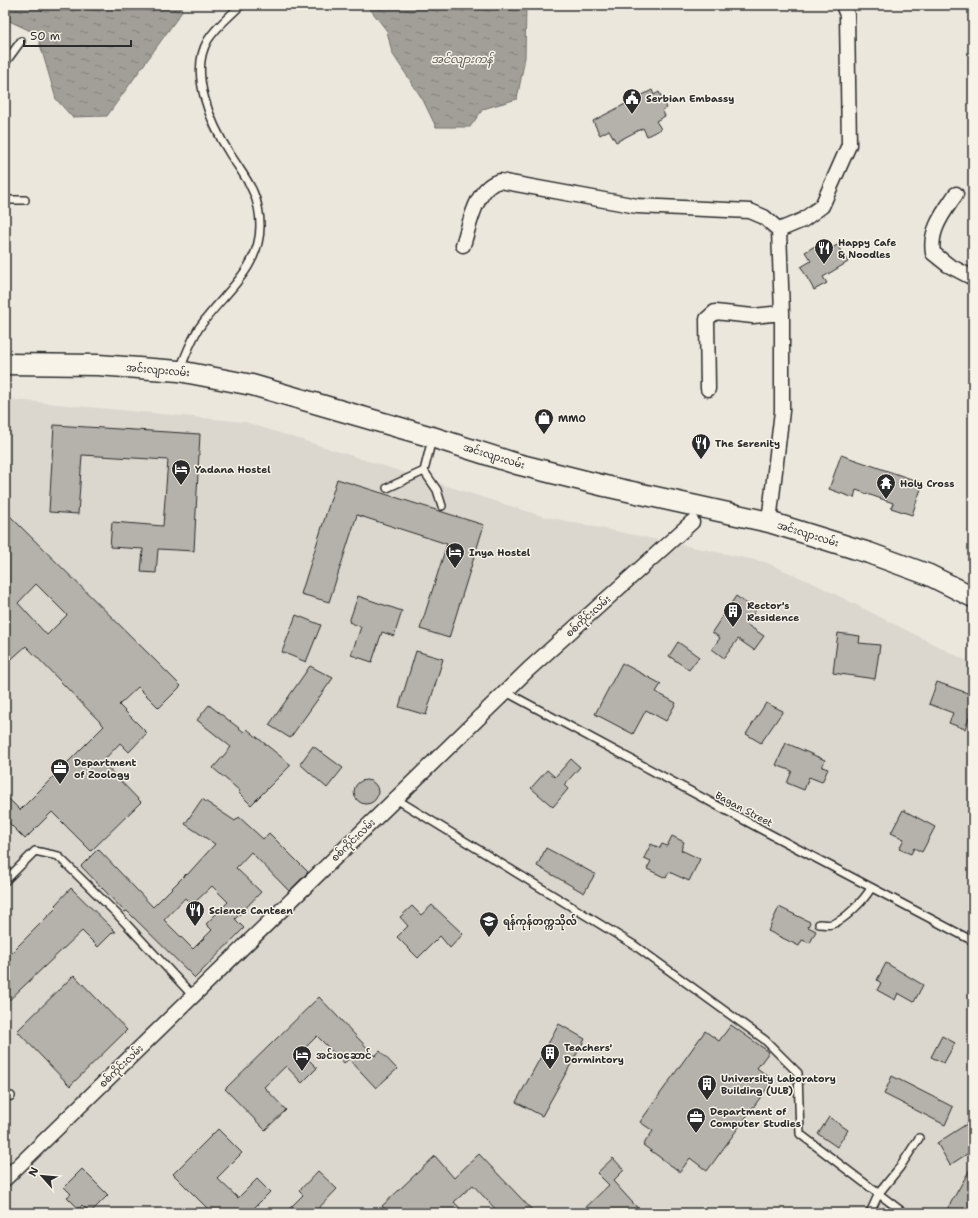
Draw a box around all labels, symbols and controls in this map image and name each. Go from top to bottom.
scale bar [24,22,131,48]
text: 50 m [30,28,60,44]
water label: အင်လျားကန် [431,51,494,69]
public building icon: Serbian Embassy [621,87,643,115]
place label: Serbian Embassy [646,92,734,105]
place label: Happy Cafe & Noodles [838,236,896,261]
restaurant icon: Happy Cafe & Noodles [813,237,835,265]
street label: အင်းလျားလမ်း [125,360,191,381]
shop icon: MMO [533,407,555,435]
place label: MMO [558,412,586,425]
restaurant icon: The Serenity [690,432,712,460]
place label: The Serenity [715,437,780,450]
street label: အင်းလျားလမ်း [461,439,527,473]
hotel icon: Yadana Hostel [170,458,192,486]
place label: Yadana Hostel [195,463,271,476]
temple icon: Holy Cross [875,472,897,500]
place label: Holy Cross [900,477,954,490]
street label: အင်းလျားလမ်း [775,517,841,551]
hotel icon: Inya Hostel [444,541,466,569]
place label: Inya Hostel [469,546,531,559]
street label: စစ်ကိုင်းလမ်း [562,592,615,641]
place label: Rector's Residence [747,599,799,624]
building icon: Rector's Residence [722,600,744,628]
place label: Department of Zoology [74,756,137,781]
office icon: Department of Zoology [49,757,71,785]
street label: Bagan Street [713,788,775,830]
street label: စစ်ကိုင်းလမ်း [328,815,379,866]
restaurant icon: Science Canteen [184,899,206,927]
place label: Science Canteen [209,904,293,917]
school or university icon: ရန်ကုန်တက္ကသိုလ် [478,910,500,938]
place label: ရန်ကုန်တက္ကသိုလ် [503,914,577,931]
street label: စစ်ကိုင်းလမ်း [96,1041,147,1092]
place label: Teachers' Dormintory [564,1041,624,1066]
building icon: Teachers' Dormintory [539,1042,561,1070]
hotel icon: အင်းဝ‌ဆောင် [291,1044,313,1072]
place label: အင်းဝ‌ဆောင် [316,1048,372,1062]
place label: University Laboratory Building (ULB) [721,1072,836,1097]
building icon: University Laboratory Building (ULB) [696,1073,718,1101]
place label: Department of Computer Studies [710,1105,801,1130]
office icon: Department of Computer Studies [685,1106,707,1134]
north arrow [22,1156,62,1196]
text: N [25,1164,42,1179]

